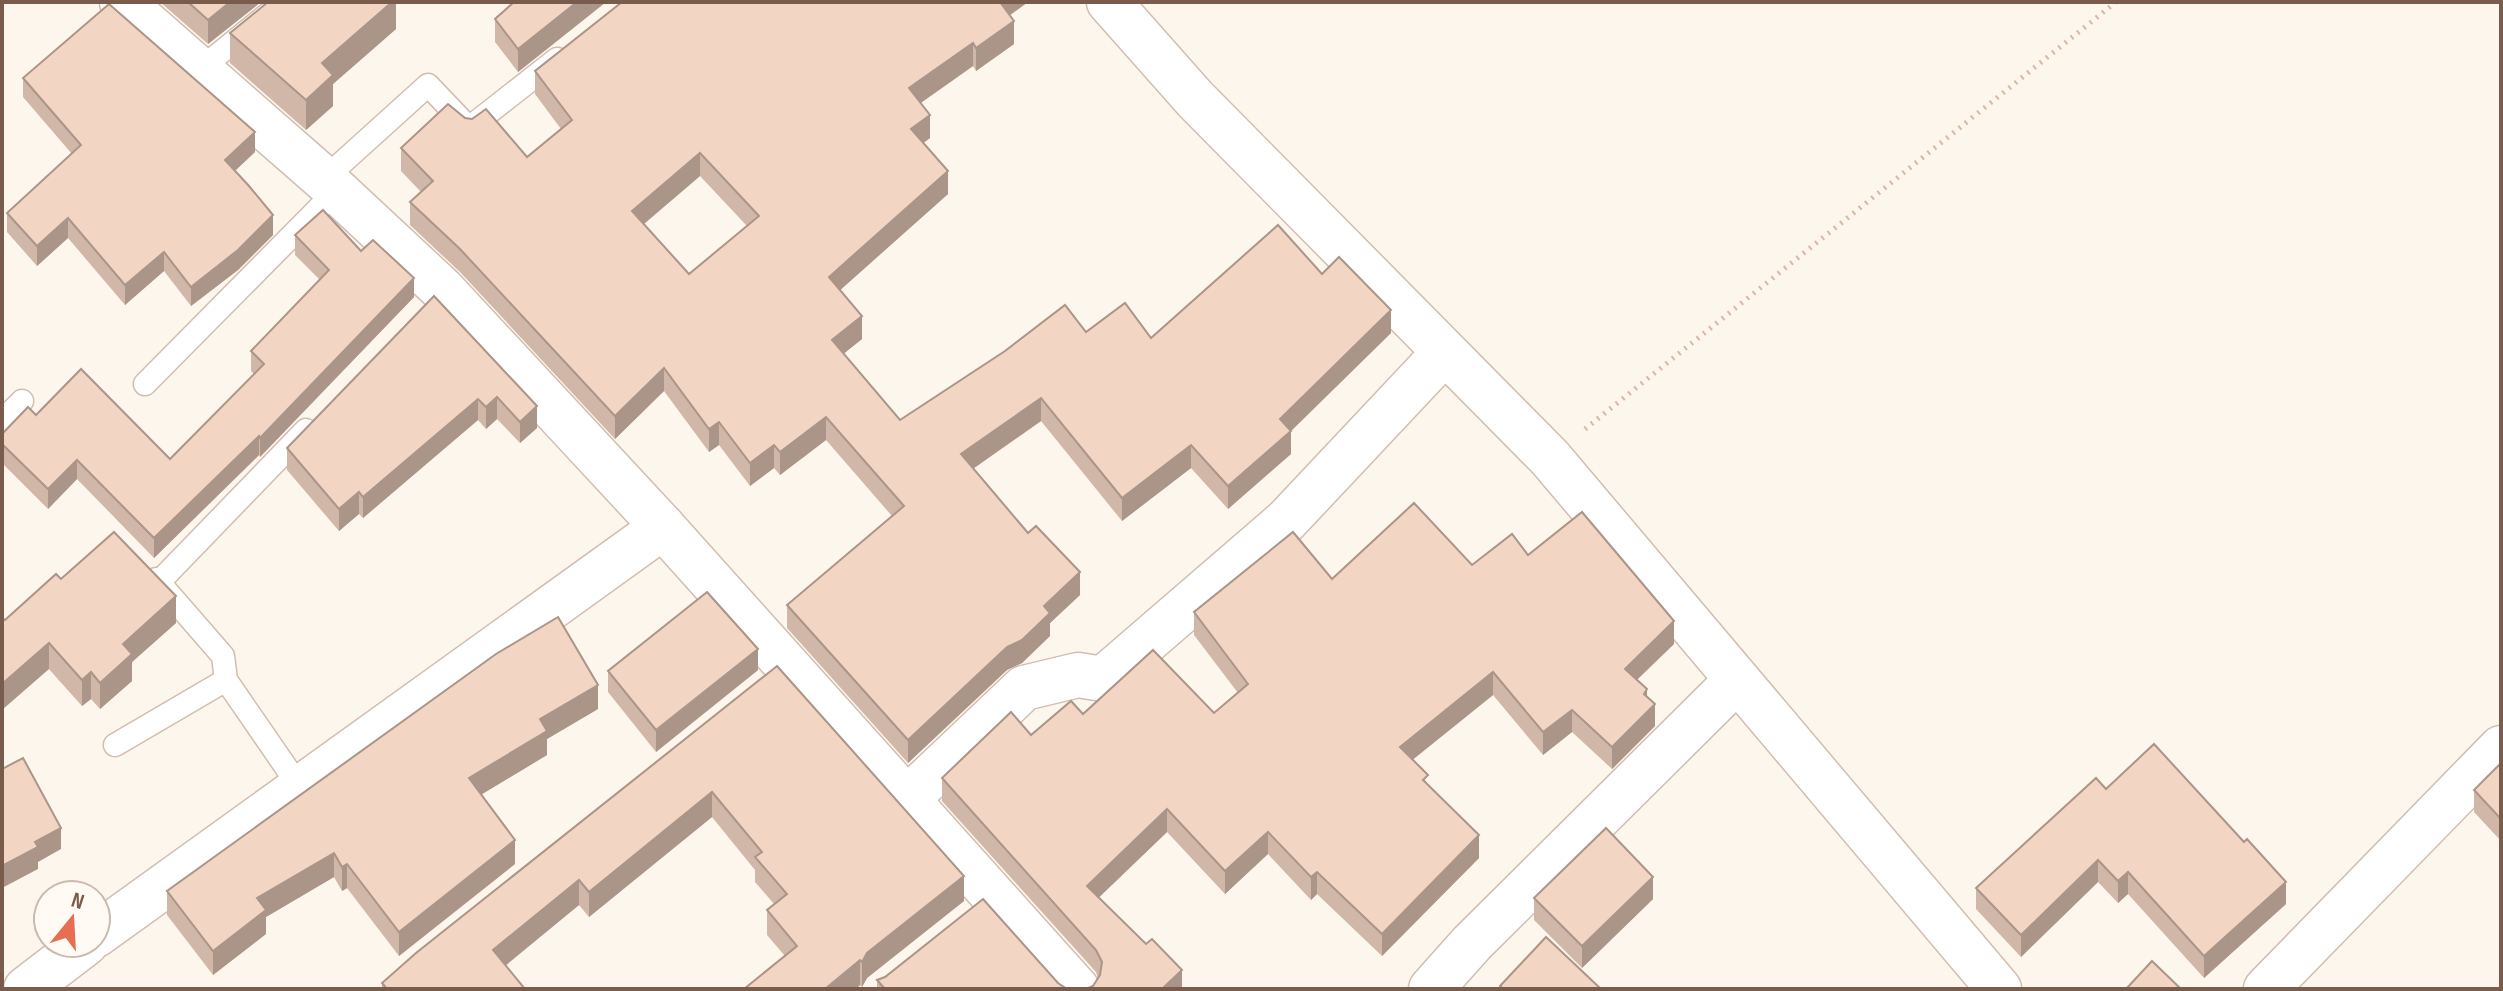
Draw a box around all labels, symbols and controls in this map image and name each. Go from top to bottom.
north arrow [32,879,112,959]
text: N [68,887,87,916]

